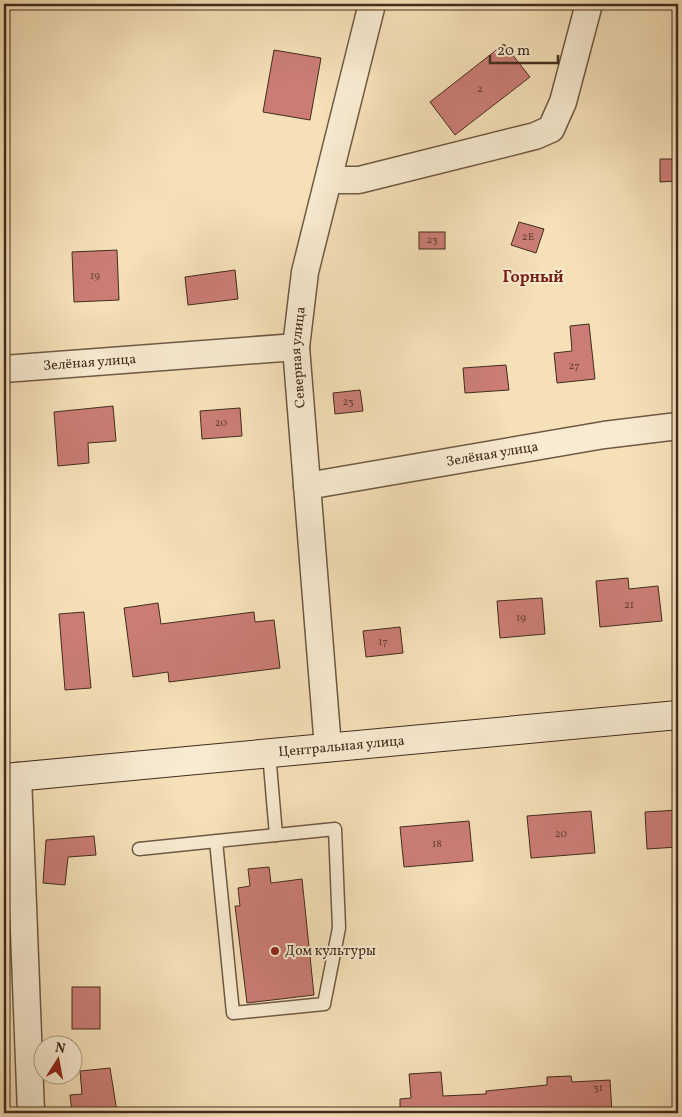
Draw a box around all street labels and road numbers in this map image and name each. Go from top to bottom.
street label: Северная улица [286,306,310,409]
street label: Зелёная улица [43,350,137,376]
street label: Зелёная улица [445,437,540,471]
street label: Центральная улица [277,731,406,762]

